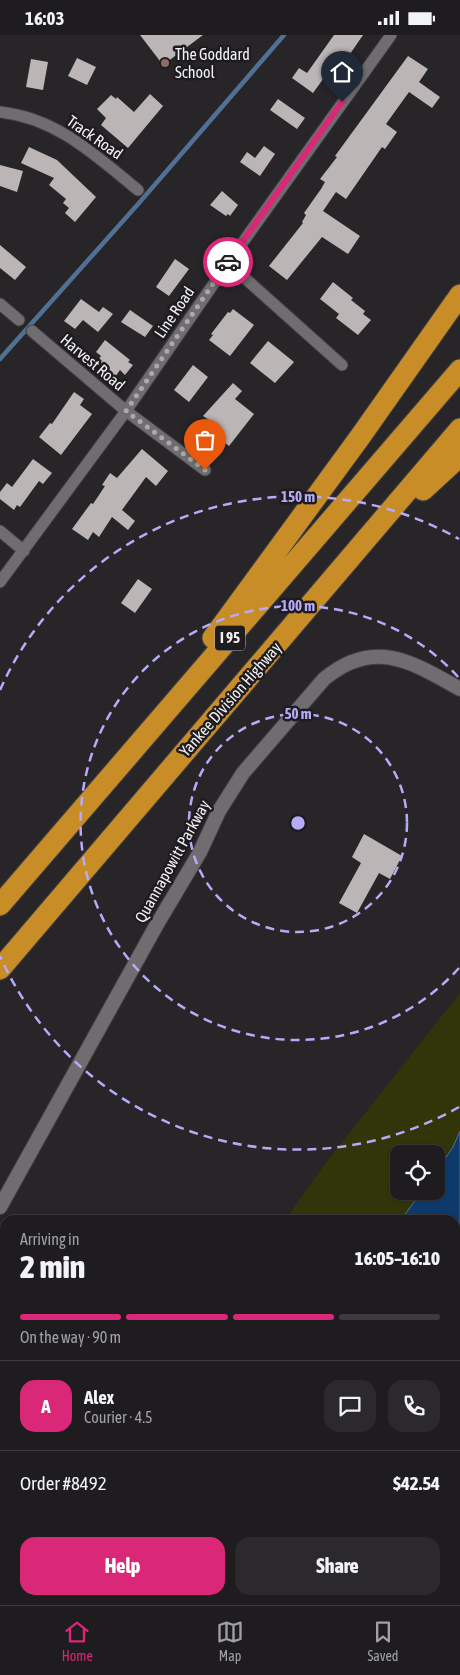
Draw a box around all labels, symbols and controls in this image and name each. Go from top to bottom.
text: 16:03 [25,7,64,29]
place label: The Goddard School [175,45,250,81]
pin [321,51,363,102]
marker: The Goddard School [159,57,171,69]
icon: home [328,58,356,86]
street label: Track Road [64,111,126,163]
courier [203,237,253,287]
icon: car [214,248,242,276]
street label: Line Road [150,283,198,341]
street label: Harvest Road [57,330,129,394]
pin [184,419,226,470]
icon: bag [191,426,219,454]
text: 150 m [281,488,315,505]
text: 100 m [281,597,315,614]
road number: I 95 [215,625,245,651]
street label: Yankee Division Highway [175,638,286,760]
text: 50 m [285,705,312,722]
street label: Quannapowitt Parkway [131,796,214,926]
centre of rings [289,814,307,832]
map controls [390,1145,445,1200]
button: locate [390,1145,445,1200]
text: Arriving in [20,1230,80,1248]
text: 16:05–16:10 [355,1247,440,1269]
text: 2 min [20,1248,85,1285]
text: On the way · 90 m [20,1328,121,1346]
button: chat [324,1380,376,1432]
button: phone [388,1380,440,1432]
text: Alex [84,1386,114,1408]
text: A [41,1395,51,1417]
text: Courier · 4.5 [84,1408,153,1426]
text: Order #8492 [20,1472,107,1494]
text: $42.54 [393,1472,440,1494]
button: Help [20,1537,225,1595]
button: Share [235,1537,440,1595]
tab: Home [62,1618,93,1664]
tab: Map [216,1618,244,1664]
tab: Saved [367,1618,398,1664]

